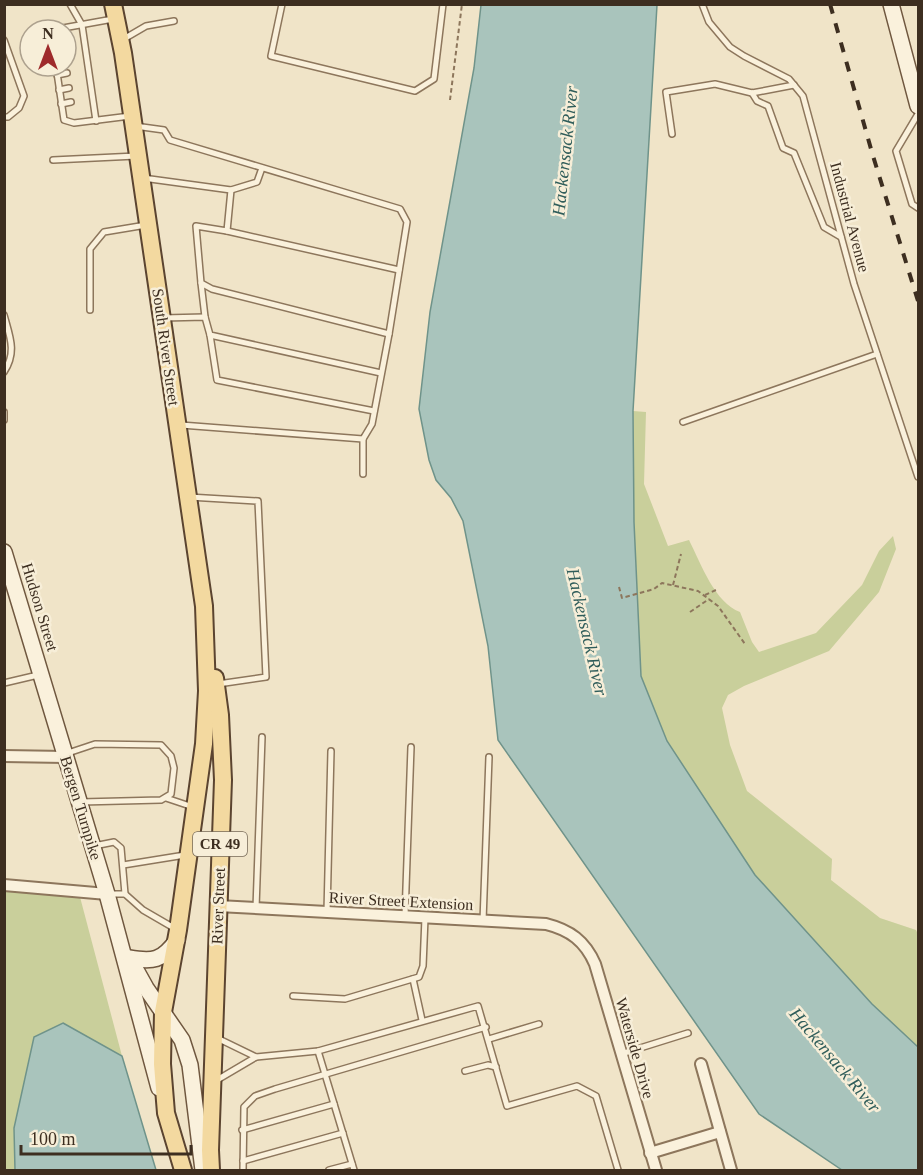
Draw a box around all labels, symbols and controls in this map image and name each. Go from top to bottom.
north arrow [18,18,78,78]
text: N [42,25,54,42]
water label: Hackensack River [548,84,582,218]
street label: Industrial Avenue [827,160,873,274]
street label: South River Street [149,287,183,407]
street label: Hudson Street [19,561,62,654]
water label: Hackensack River [562,565,612,699]
street label: Bergen Turnpike [56,754,105,862]
road number: CR 49 [193,832,247,856]
street label: River Street [208,867,228,945]
street label: River Street Extension [328,889,474,913]
street label: Waterside Drive [612,996,658,1100]
water label: Hackensack River [785,1003,885,1117]
scale bar [21,1118,190,1156]
text: 100 m [30,1129,76,1149]

